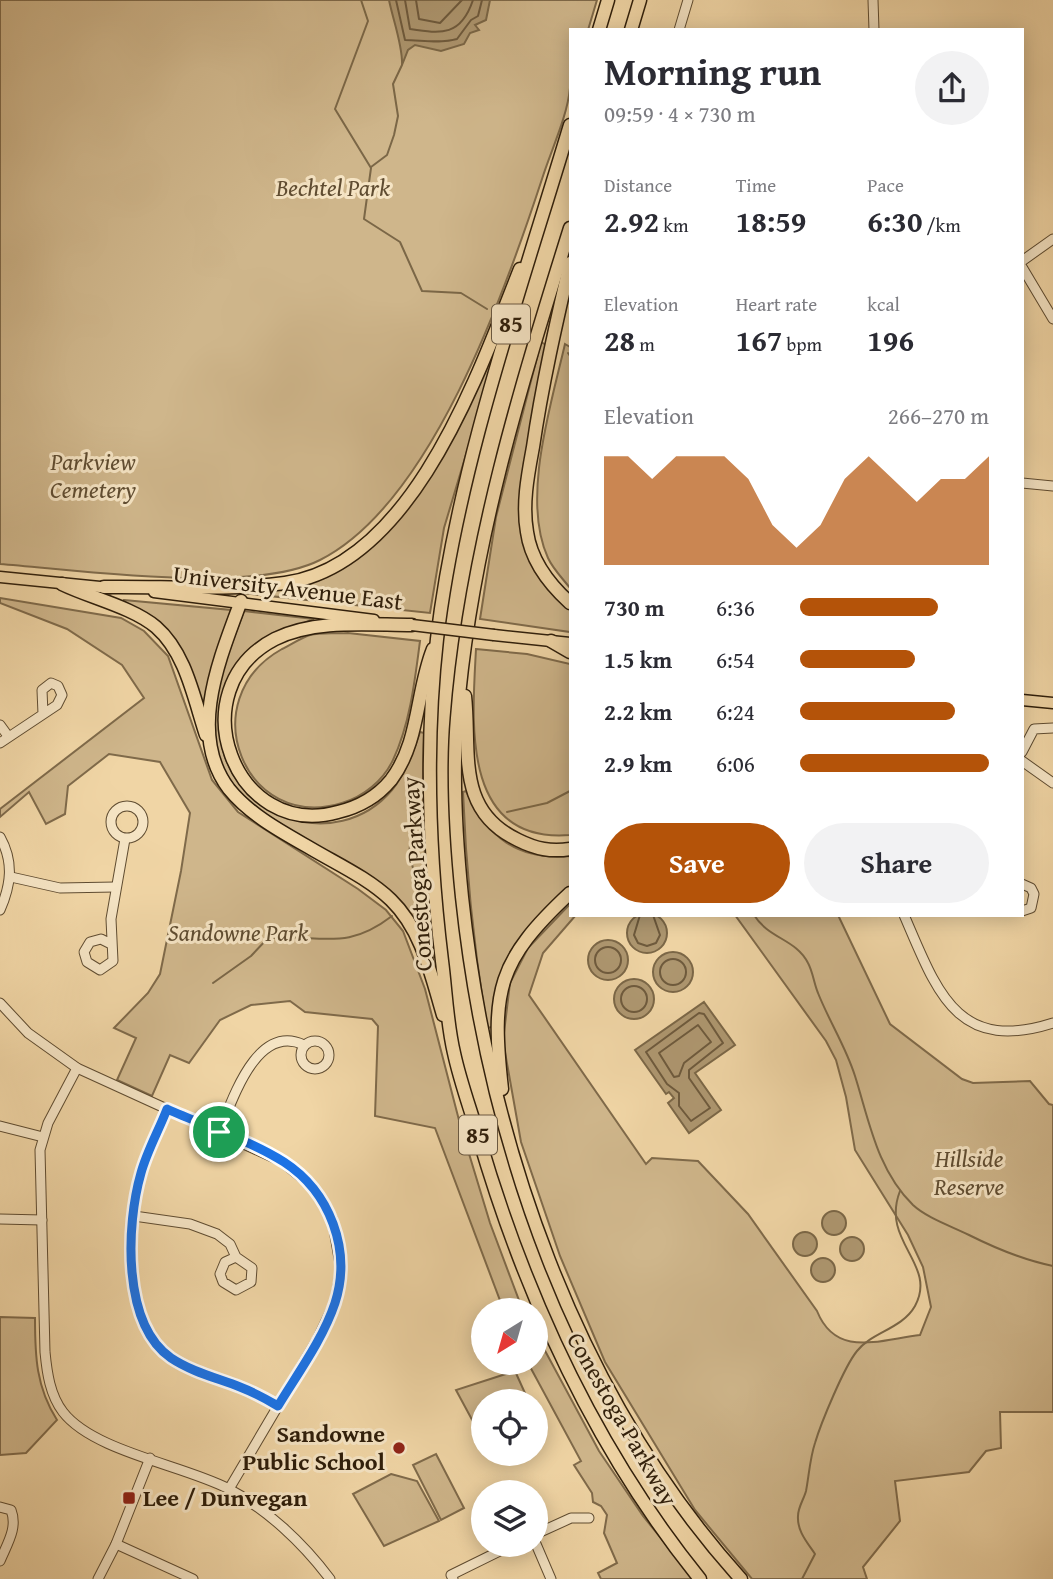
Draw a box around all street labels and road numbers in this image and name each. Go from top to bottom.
road number: 85 [492,304,530,344]
street label: University Avenue East [171,556,405,619]
street label: Conestoga Parkway [392,775,441,973]
road number: 85 [459,1116,497,1154]
street label: Conestoga Parkway [558,1326,686,1512]

